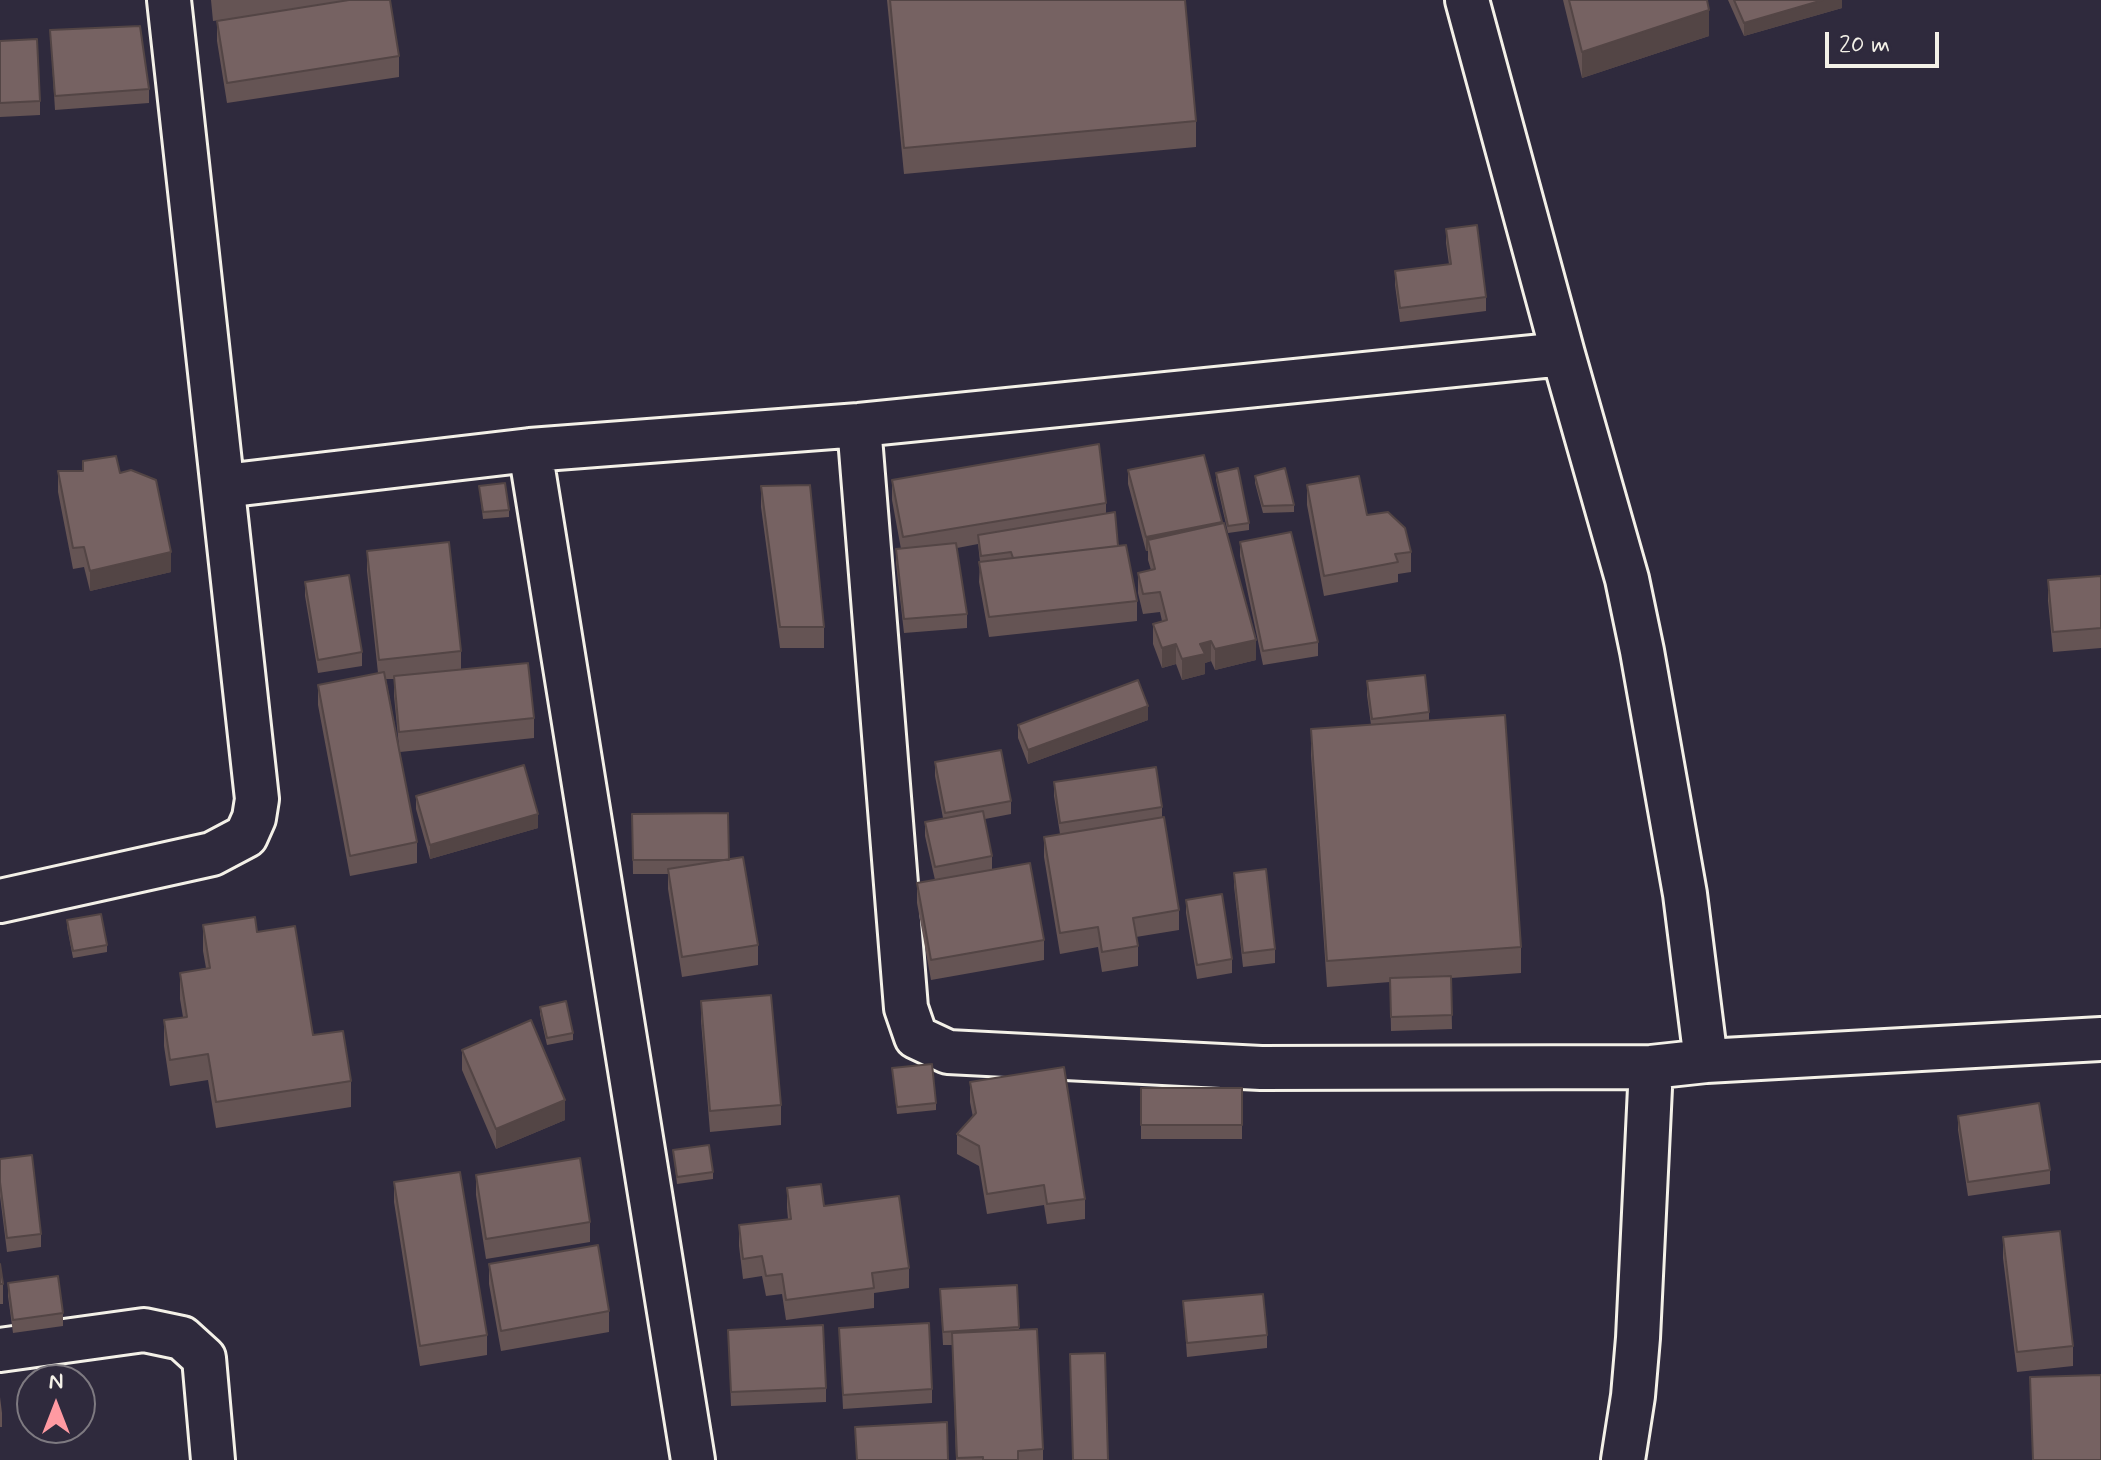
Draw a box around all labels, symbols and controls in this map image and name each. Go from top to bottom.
scale bar [1829,16,1943,66]
text: 20 m [1839,30,1890,61]
north arrow [16,1364,96,1444]
text: N [49,1368,63,1396]

